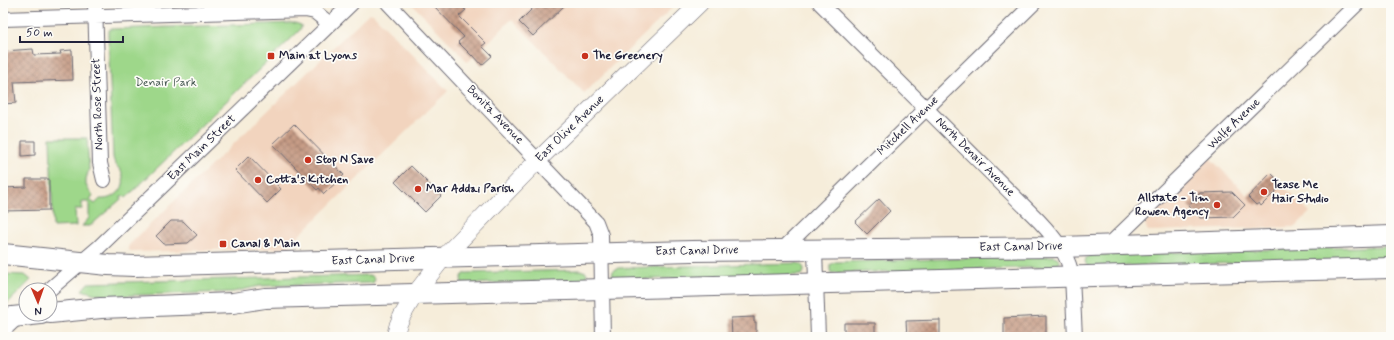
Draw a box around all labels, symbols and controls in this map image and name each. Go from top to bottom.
scale bar [20,18,123,44]
text: 50 m [26,25,53,41]
place label: Main at Lyons [279,48,358,64]
place label: The Greenery [593,48,663,64]
marker: Main at Lyons [266,51,276,61]
marker: The Greenery [580,51,590,61]
street label: North Rose Street [88,57,108,150]
park label: Denair Park [135,75,197,91]
street label: Bonita Avenue [463,82,527,148]
street label: East Olive Avenue [532,92,608,166]
street label: Mitchell Avenue [874,93,942,159]
street label: Wolfe Avenue [1204,94,1264,153]
street label: East Main Street [164,111,240,185]
street label: North Denair Avenue [932,114,1018,200]
place label: Stop N Save [316,152,374,168]
marker: Stop N Save [303,155,313,165]
place label: Cotta's Kitchen [266,172,348,188]
marker: Cotta's Kitchen [253,175,263,185]
place label: Tease Me Hair Studio [1272,177,1329,207]
place label: Mar Addai Parish [426,181,514,197]
marker: Mar Addai Parish [413,184,423,194]
marker: Tease Me Hair Studio [1259,187,1269,197]
place label: Allstate - Tim Rowen Agency [1135,190,1210,220]
marker: Allstate - Tim Rowen Agency [1212,200,1222,210]
place label: Canal & Main [231,236,300,252]
street label: East Canal Drive [979,238,1063,256]
marker: Canal & Main [218,239,228,249]
street label: East Canal Drive [655,242,739,260]
street label: East Canal Drive [331,251,415,269]
north arrow [18,282,58,322]
text: N [34,304,42,318]

